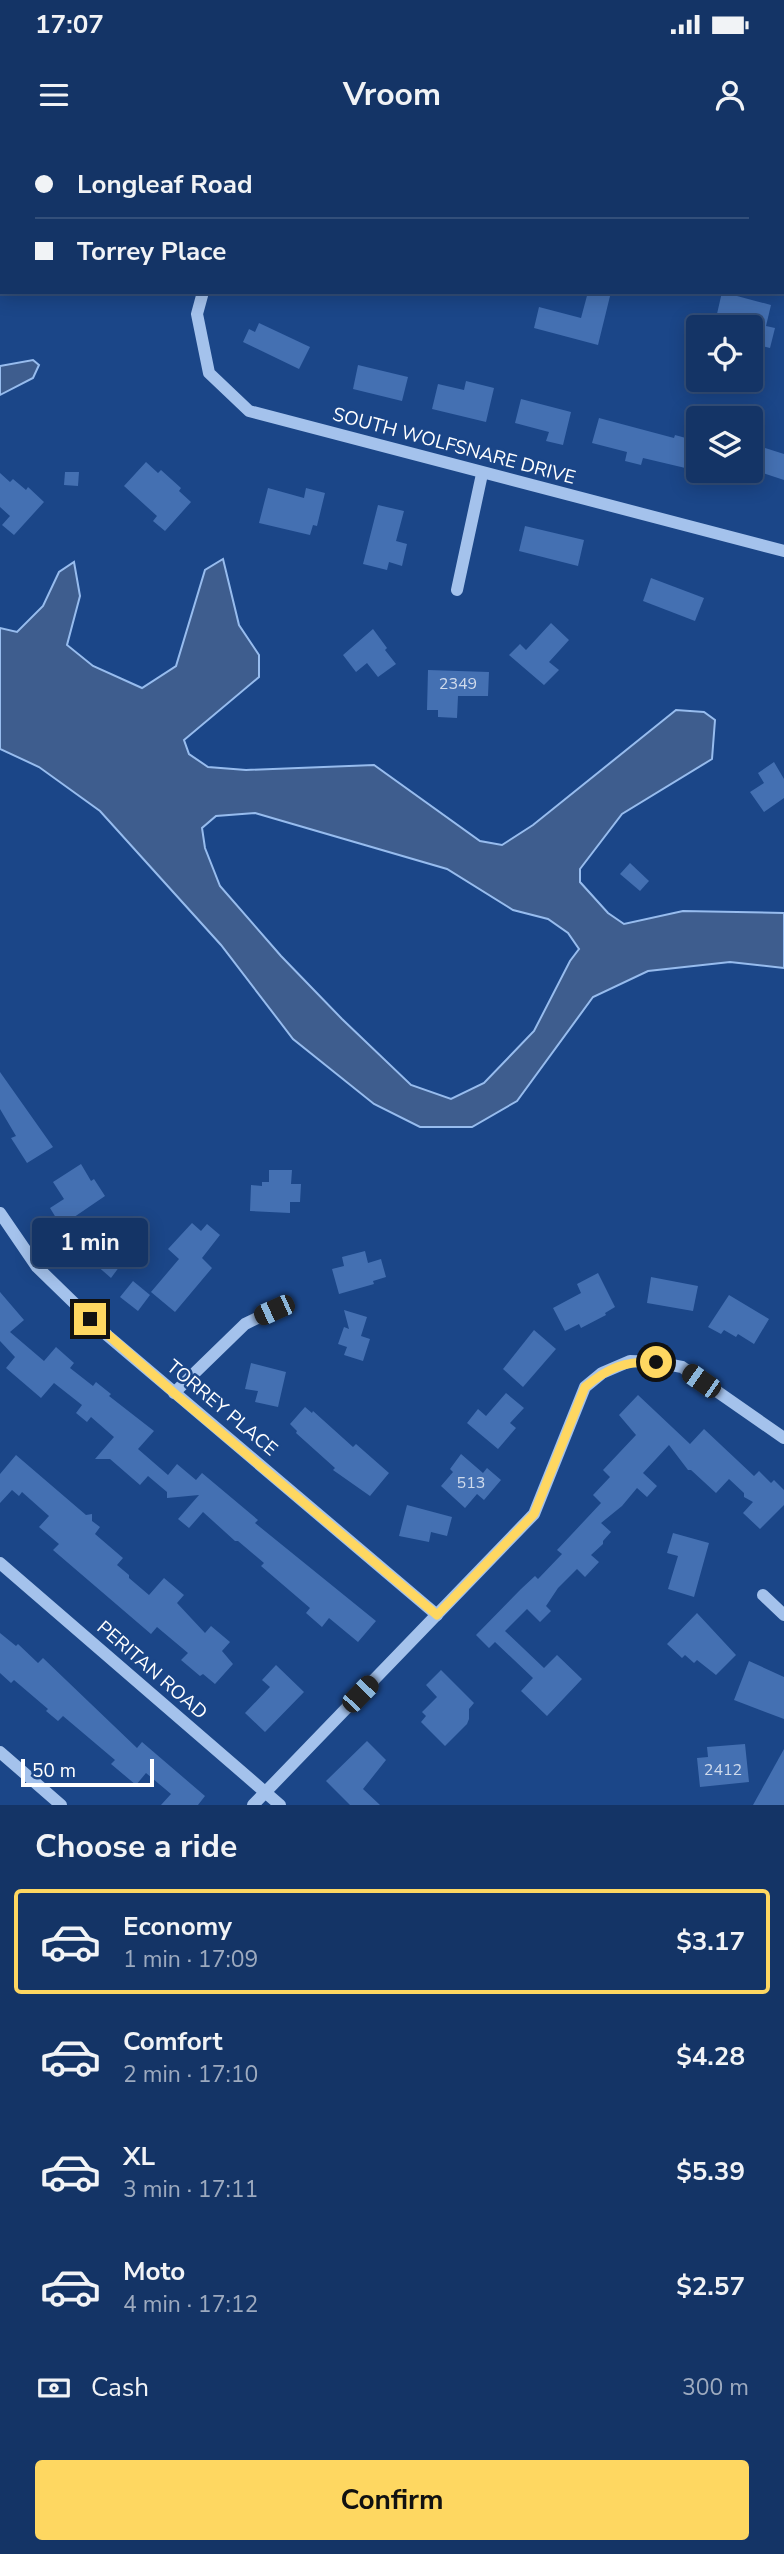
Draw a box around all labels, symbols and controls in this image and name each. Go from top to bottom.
text: 17:07 [35,7,104,42]
text: Vroom [343,73,441,116]
icon: menu [35,76,73,114]
icon: person [711,76,749,114]
text: Longleaf Road [77,167,253,202]
text: Torrey Place [77,234,226,269]
map controls [686,315,763,483]
button: locate [686,315,763,392]
street label: SOUTH WOLFSNARE DRIVE [330,401,578,491]
button: layers [686,406,763,483]
house number: 2349 [439,673,477,695]
callout: 1 min [32,1218,148,1266]
text: 1 min [60,1227,120,1258]
car [251,1292,298,1328]
route end [74,1303,106,1335]
route start [640,1346,672,1378]
street label: TORREY PLACE [161,1354,283,1462]
car [678,1360,725,1402]
house number: 513 [457,1472,485,1494]
street label: PERITAN ROAD [91,1615,213,1725]
car [338,1672,383,1716]
scale bar [21,1756,154,1788]
text: 50 m [32,1758,76,1784]
house number: 2412 [704,1759,742,1781]
text: Choose a ride [35,1825,237,1868]
text: Economy [123,1909,232,1944]
icon: car [39,1910,102,1973]
text: $3.17 [676,1924,745,1959]
text: 1 min · 17:09 [123,1944,258,1975]
text: Comfort [123,2024,223,2059]
icon: car [39,2025,102,2088]
text: $4.28 [676,2039,745,2074]
text: 2 min · 17:10 [123,2059,258,2090]
text: XL [123,2139,155,2174]
icon: car [39,2140,102,2203]
text: $5.39 [676,2154,745,2189]
text: 3 min · 17:11 [123,2174,258,2205]
text: Moto [123,2254,185,2289]
icon: car [39,2255,102,2318]
text: $2.57 [676,2269,745,2304]
text: 4 min · 17:12 [123,2289,258,2320]
icon: cash [35,2369,73,2407]
text: Cash [91,2370,149,2405]
text: 300 m [682,2372,749,2403]
button: Confirm [35,2460,749,2540]

